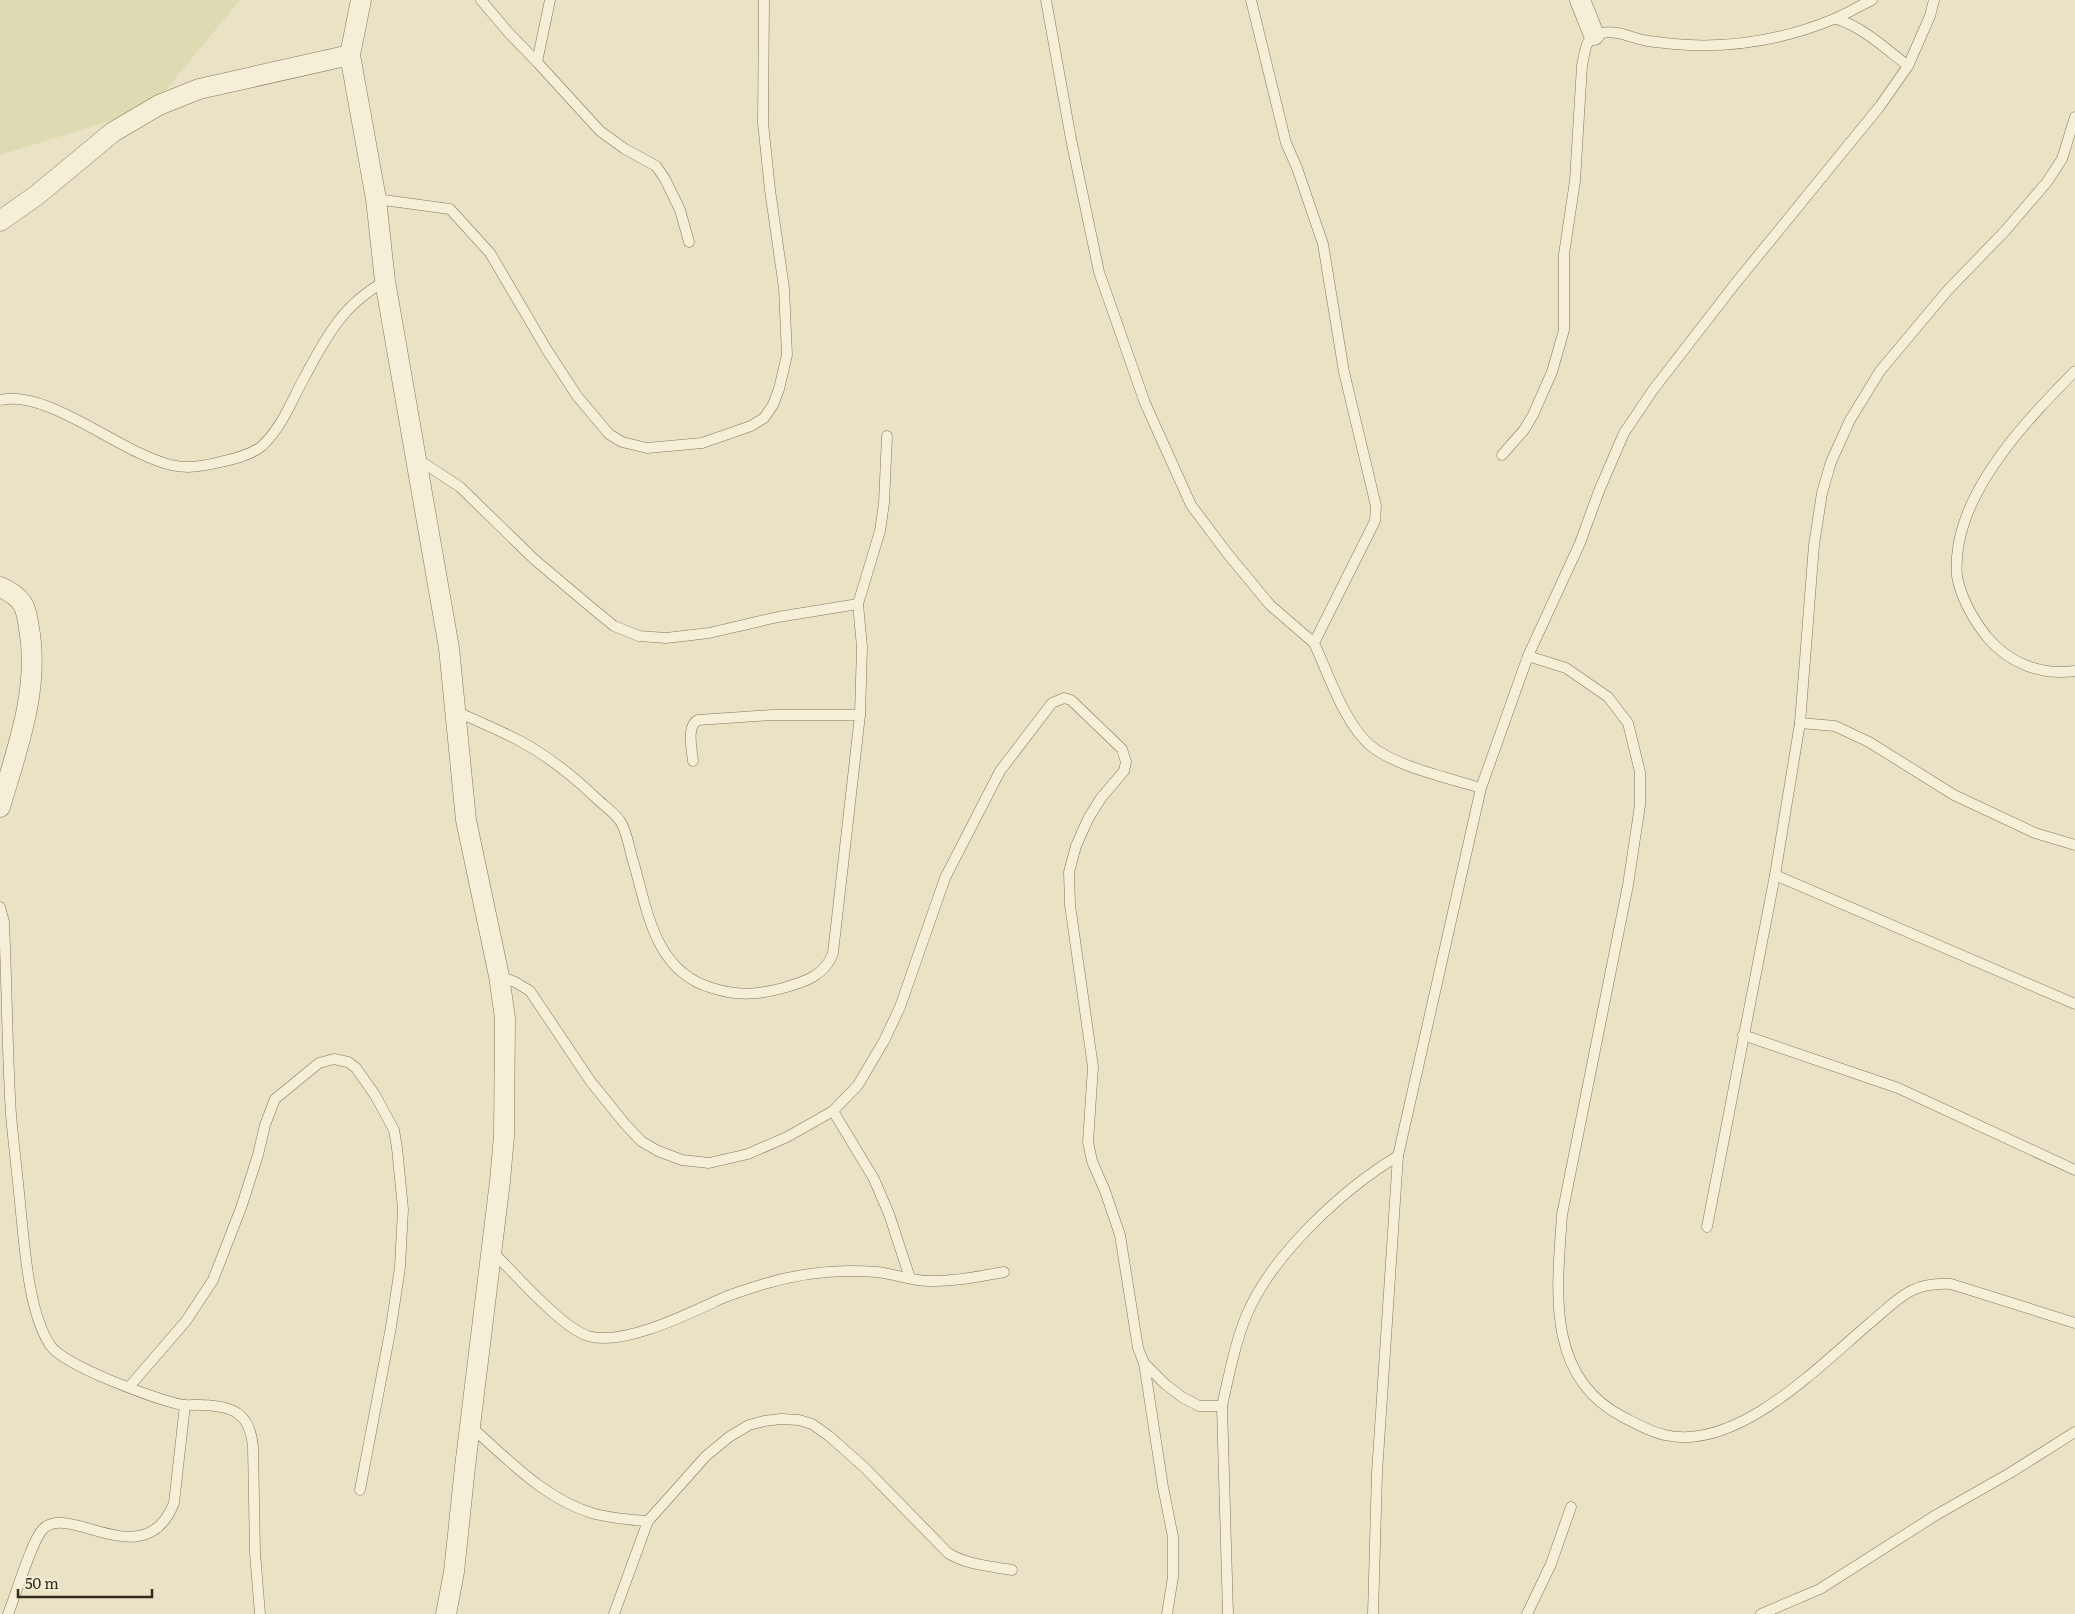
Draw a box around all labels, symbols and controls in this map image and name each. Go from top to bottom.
scale bar [18,1566,151,1598]
text: 50 m [25,1571,59,1594]

